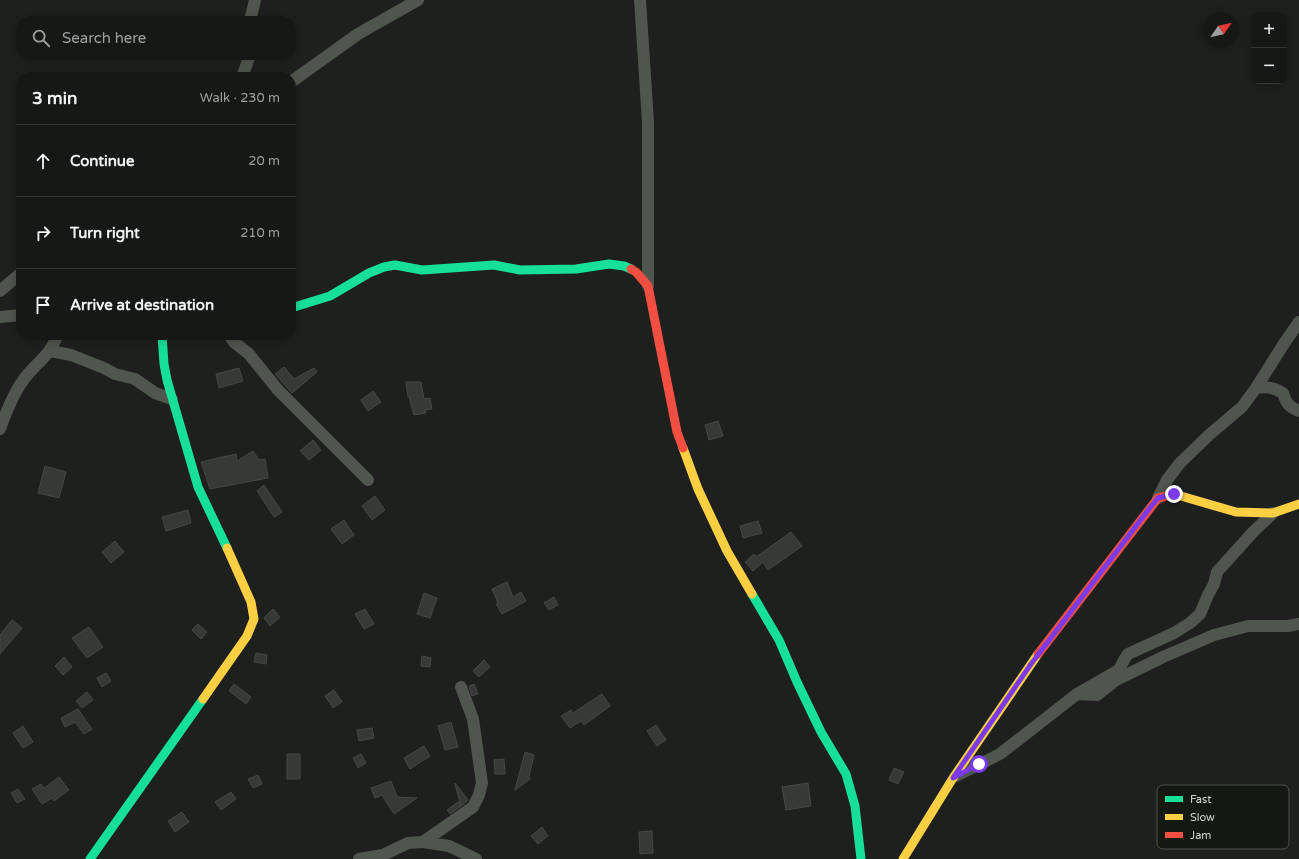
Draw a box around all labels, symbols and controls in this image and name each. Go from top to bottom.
north arrow [1203,12,1239,48]
map controls [1251,12,1287,84]
button: + [1251,12,1287,48]
search box [16,16,296,60]
icon: search [30,27,52,49]
text: Search here [62,29,146,47]
button: − [1251,48,1287,84]
text: 3 min [32,88,77,109]
text: Walk · 230 m [200,90,280,106]
icon: ahead [32,150,54,172]
text: Continue [70,152,134,170]
text: 20 m [248,153,280,169]
icon: right [32,222,54,244]
text: Turn right [70,224,140,242]
text: 210 m [240,225,280,241]
icon: arrive [32,294,54,316]
text: Arrive at destination [70,296,214,314]
route end [1165,485,1183,503]
route start [970,755,988,773]
legend [1157,785,1289,849]
text: Fast [1190,793,1211,806]
text: Slow [1190,811,1215,824]
text: Jam [1190,829,1211,842]

